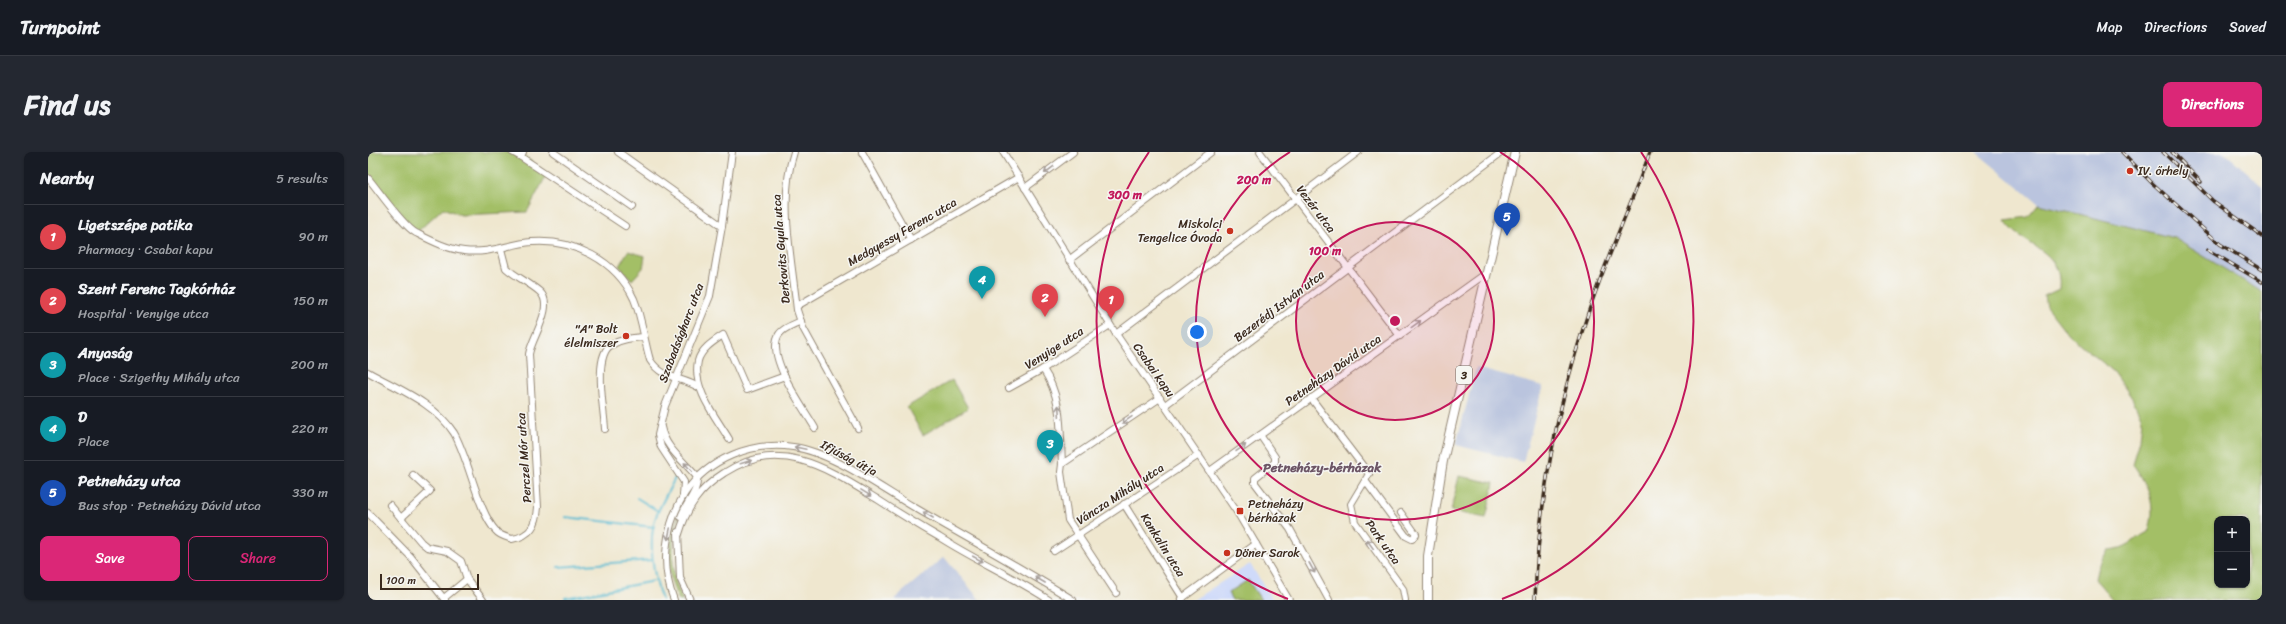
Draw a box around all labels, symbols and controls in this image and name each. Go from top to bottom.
text: Turnpoint [20,11,101,44]
text: Map [2096,15,2122,40]
text: Directions [2144,15,2207,40]
text: Saved [2229,15,2266,40]
text: Find us [24,80,111,129]
button: Directions [2163,82,2262,127]
place label: IV. őrhely [2137,160,2189,182]
text: Nearby [40,163,94,193]
one-way arrow [1044,166,1055,174]
marker: IV. őrhely [2125,166,2135,176]
text: 5 results [276,167,328,190]
text: 200 m [1236,169,1272,191]
street label: Vezér utca [1291,180,1341,238]
text: 300 m [1107,184,1143,206]
street label: Medgyessy Ferenc utca [843,192,961,272]
street label: Derkovits Gyula utca [765,193,797,305]
pin: 5 [1494,203,1520,236]
text: Ligetszépe patika [78,212,193,238]
place label: Miskolci Tengelice Óvoda [1138,213,1223,249]
text: 1 [50,225,56,248]
text: 90 m [298,225,328,248]
marker: Miskolci Tengelice Óvoda [1225,226,1235,236]
text: Pharmacy · Csabai kapu [78,238,213,261]
text: 100 m [1309,240,1342,262]
street label: Bezerédj István utca [1229,264,1330,348]
pin: 4 [969,266,995,299]
text: Szent Ferenc Tagkórház [78,276,235,302]
street label: Szabadságharc utca [652,279,710,386]
pin: 2 [1032,284,1058,317]
pin: 1 [1098,286,1124,319]
text: 2 [49,289,57,312]
text: 150 m [293,289,328,312]
text: Hospital · Venyige utca [78,302,209,325]
centre of rings [1388,314,1402,328]
place label: "A" Bolt élelmiszer [564,318,619,354]
street label: Venyige utca [1020,320,1089,375]
one-way arrow [1410,320,1421,328]
your location [1187,322,1207,342]
street label: Petneházy Dávid utca [1280,328,1386,412]
marker: "A" Bolt élelmiszer [621,331,631,341]
street label: Csabai kapu [1127,338,1181,403]
text: Anyaság [78,340,133,366]
text: 3 [49,353,57,376]
text: 200 m [291,353,328,376]
text: Place · Szigethy Mihály utca [78,366,239,389]
road number: 3 [1456,366,1472,384]
text: D [78,404,87,430]
one-way arrow [1055,405,1062,418]
street label: Perczel Mór utca [510,411,538,504]
one-way arrow [1122,416,1133,424]
text: 4 [49,417,57,440]
text: 220 m [291,417,328,440]
text: Place [78,430,109,453]
pin: 3 [1037,430,1063,463]
street label: Ifjúság útja [816,433,881,482]
one-way arrow [794,444,807,452]
one-way arrow [1236,444,1247,452]
district label: Petneházy-bérházak [1263,456,1382,479]
street label: Váncza Mihály utca [1071,457,1169,531]
one-way arrow [740,458,752,466]
one-way arrow [683,462,693,472]
text: Petneházy utca [78,468,180,494]
text: 5 [49,481,57,504]
text: 330 m [292,481,328,504]
one-way arrow [860,489,871,497]
place label: Petneházy bérházak [1248,493,1304,529]
text: Bus stop · Petneházy Dávid utca [78,494,261,517]
marker: Petneházy bérházak [1235,506,1245,516]
street label: Kankalin utca [1135,509,1192,582]
one-way arrow [922,510,934,518]
street label: Park utca [1359,515,1407,569]
map controls [2214,516,2250,588]
button: + [2214,516,2250,552]
one-way arrow [664,527,672,540]
button: Save [40,536,180,581]
button: Share [188,536,328,581]
one-way arrow [1366,538,1374,549]
place label: Döner Sarok [1235,542,1300,564]
marker: Döner Sarok [1222,548,1232,558]
button: − [2214,552,2250,588]
one-way arrow [972,556,984,563]
one-way arrow [1308,562,1316,574]
text: 100 m [386,571,416,590]
scale bar [380,572,479,591]
one-way arrow [1034,575,1046,583]

